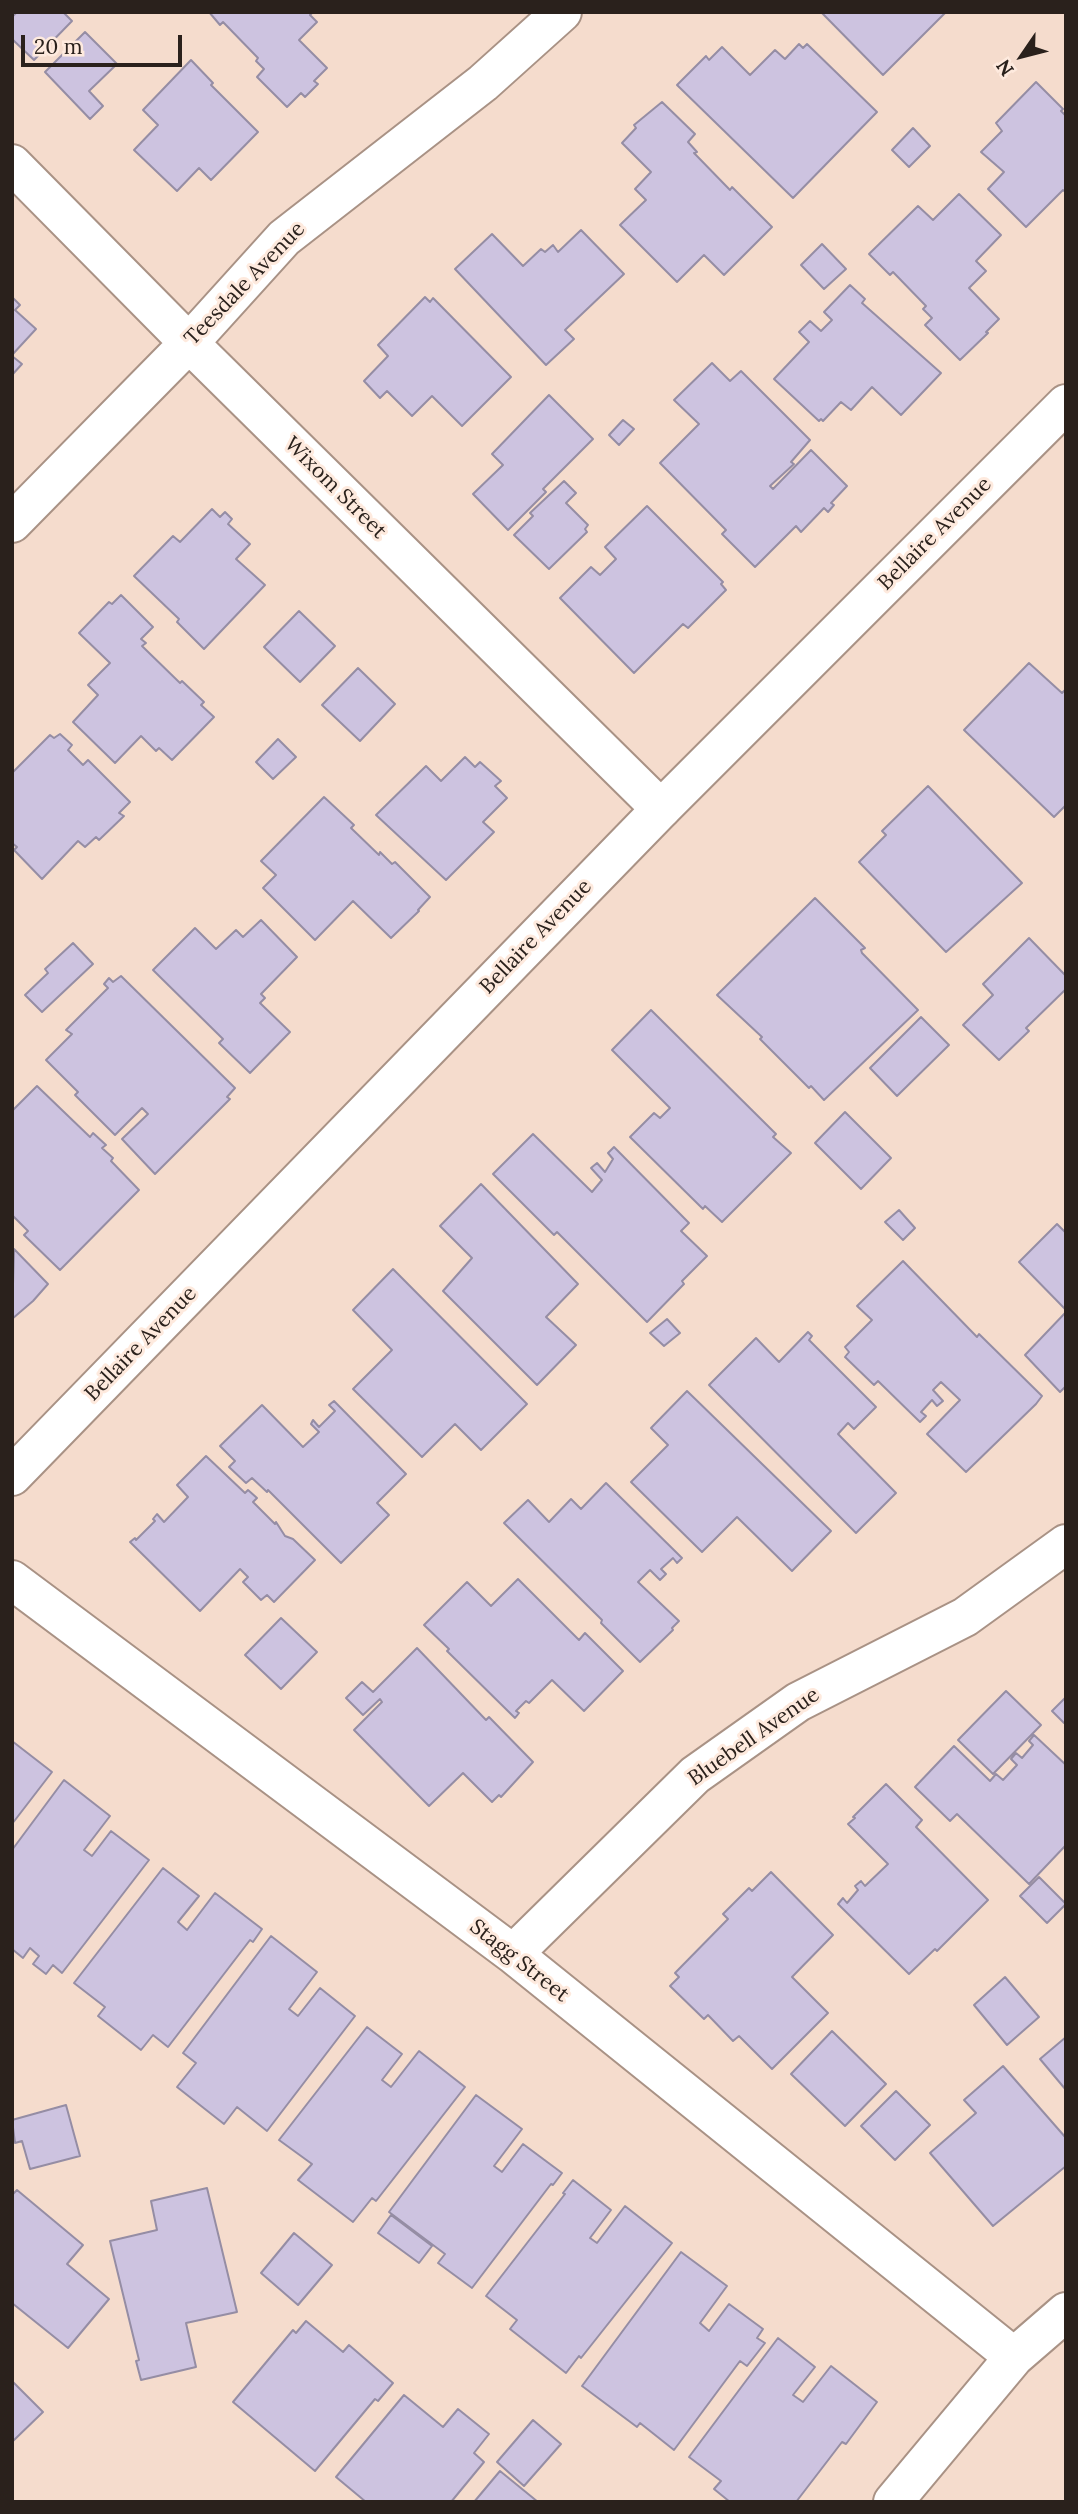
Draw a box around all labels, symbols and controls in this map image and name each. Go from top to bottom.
scale bar [24,21,186,65]
north arrow [987,21,1057,91]
text: 20 m [34,33,83,60]
text: N [991,55,1019,81]
street label: Teesdale Avenue [180,217,310,351]
street label: Wixom Street [279,432,391,544]
street label: Bellaire Avenue [873,472,997,596]
street label: Bellaire Avenue [475,874,597,1000]
street label: Bellaire Avenue [80,1281,202,1407]
street label: Bluebell Avenue [684,1682,824,1792]
street label: Stagg Street [464,1914,574,2008]

